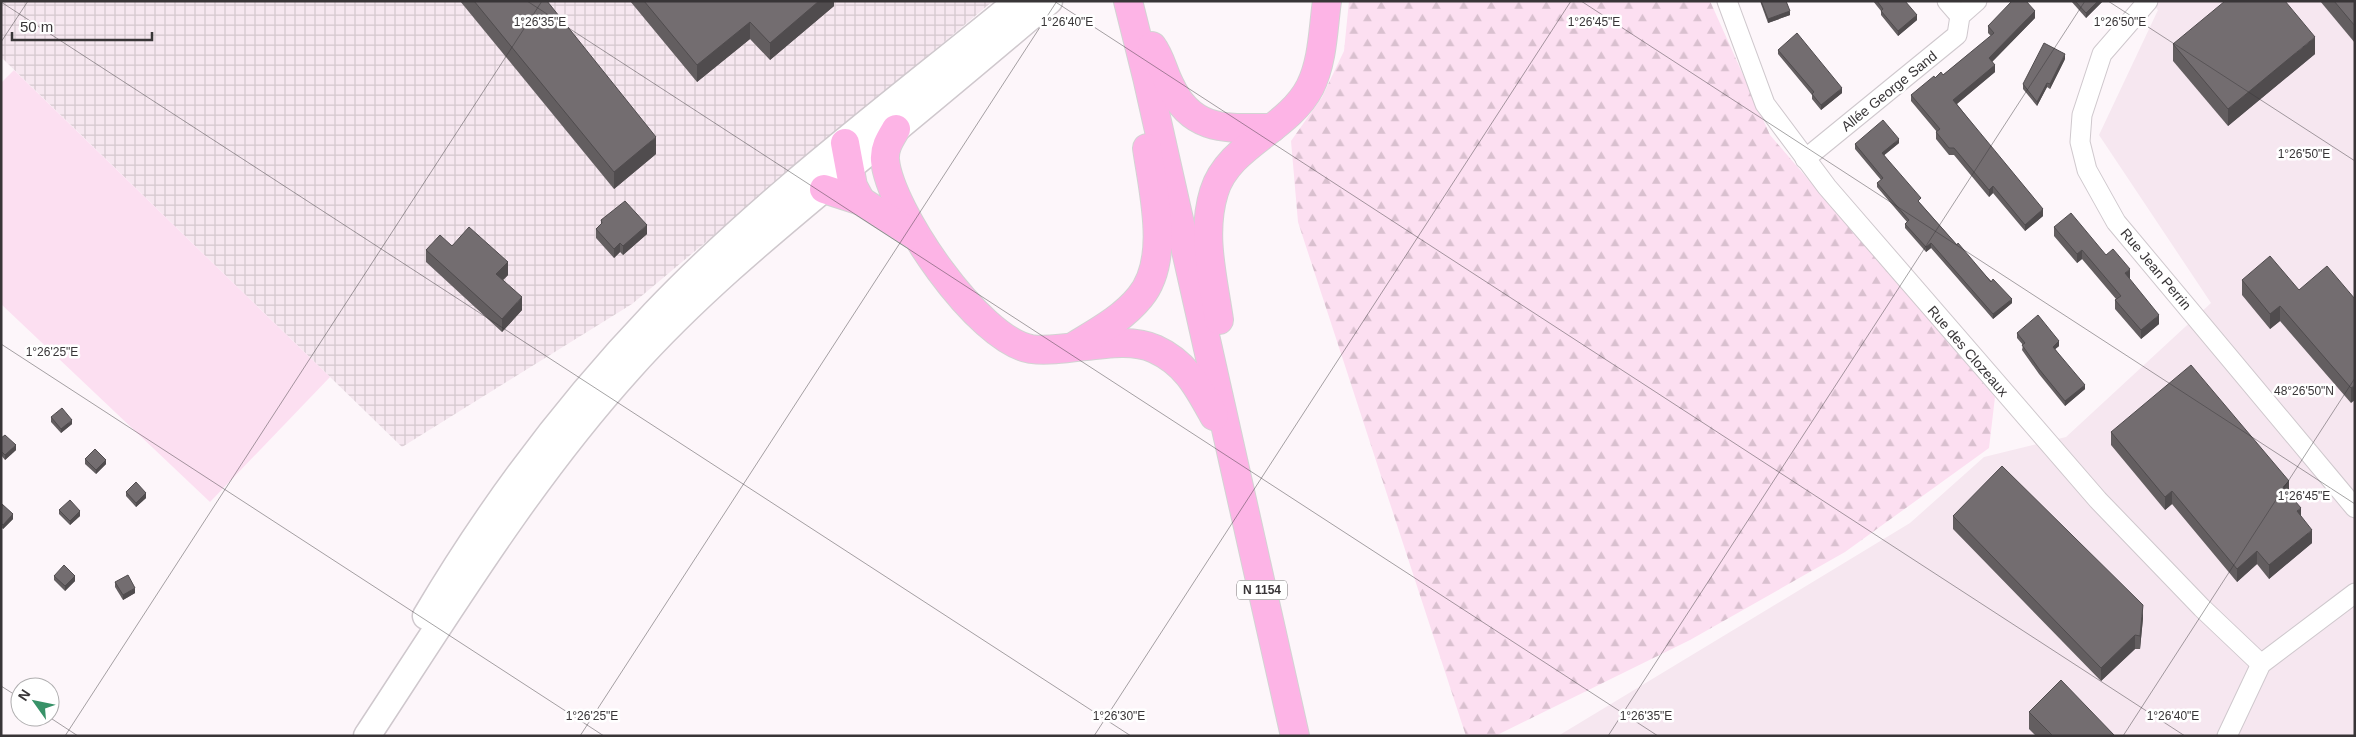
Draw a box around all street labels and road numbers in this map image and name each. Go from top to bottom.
street label: Allée George Sand [1838,48,1940,134]
street label: Rue Jean Perrin [2117,225,2195,313]
street label: Rue des Clozeaux [1924,303,2012,399]
road number: N 1154 [1237,580,1287,600]

